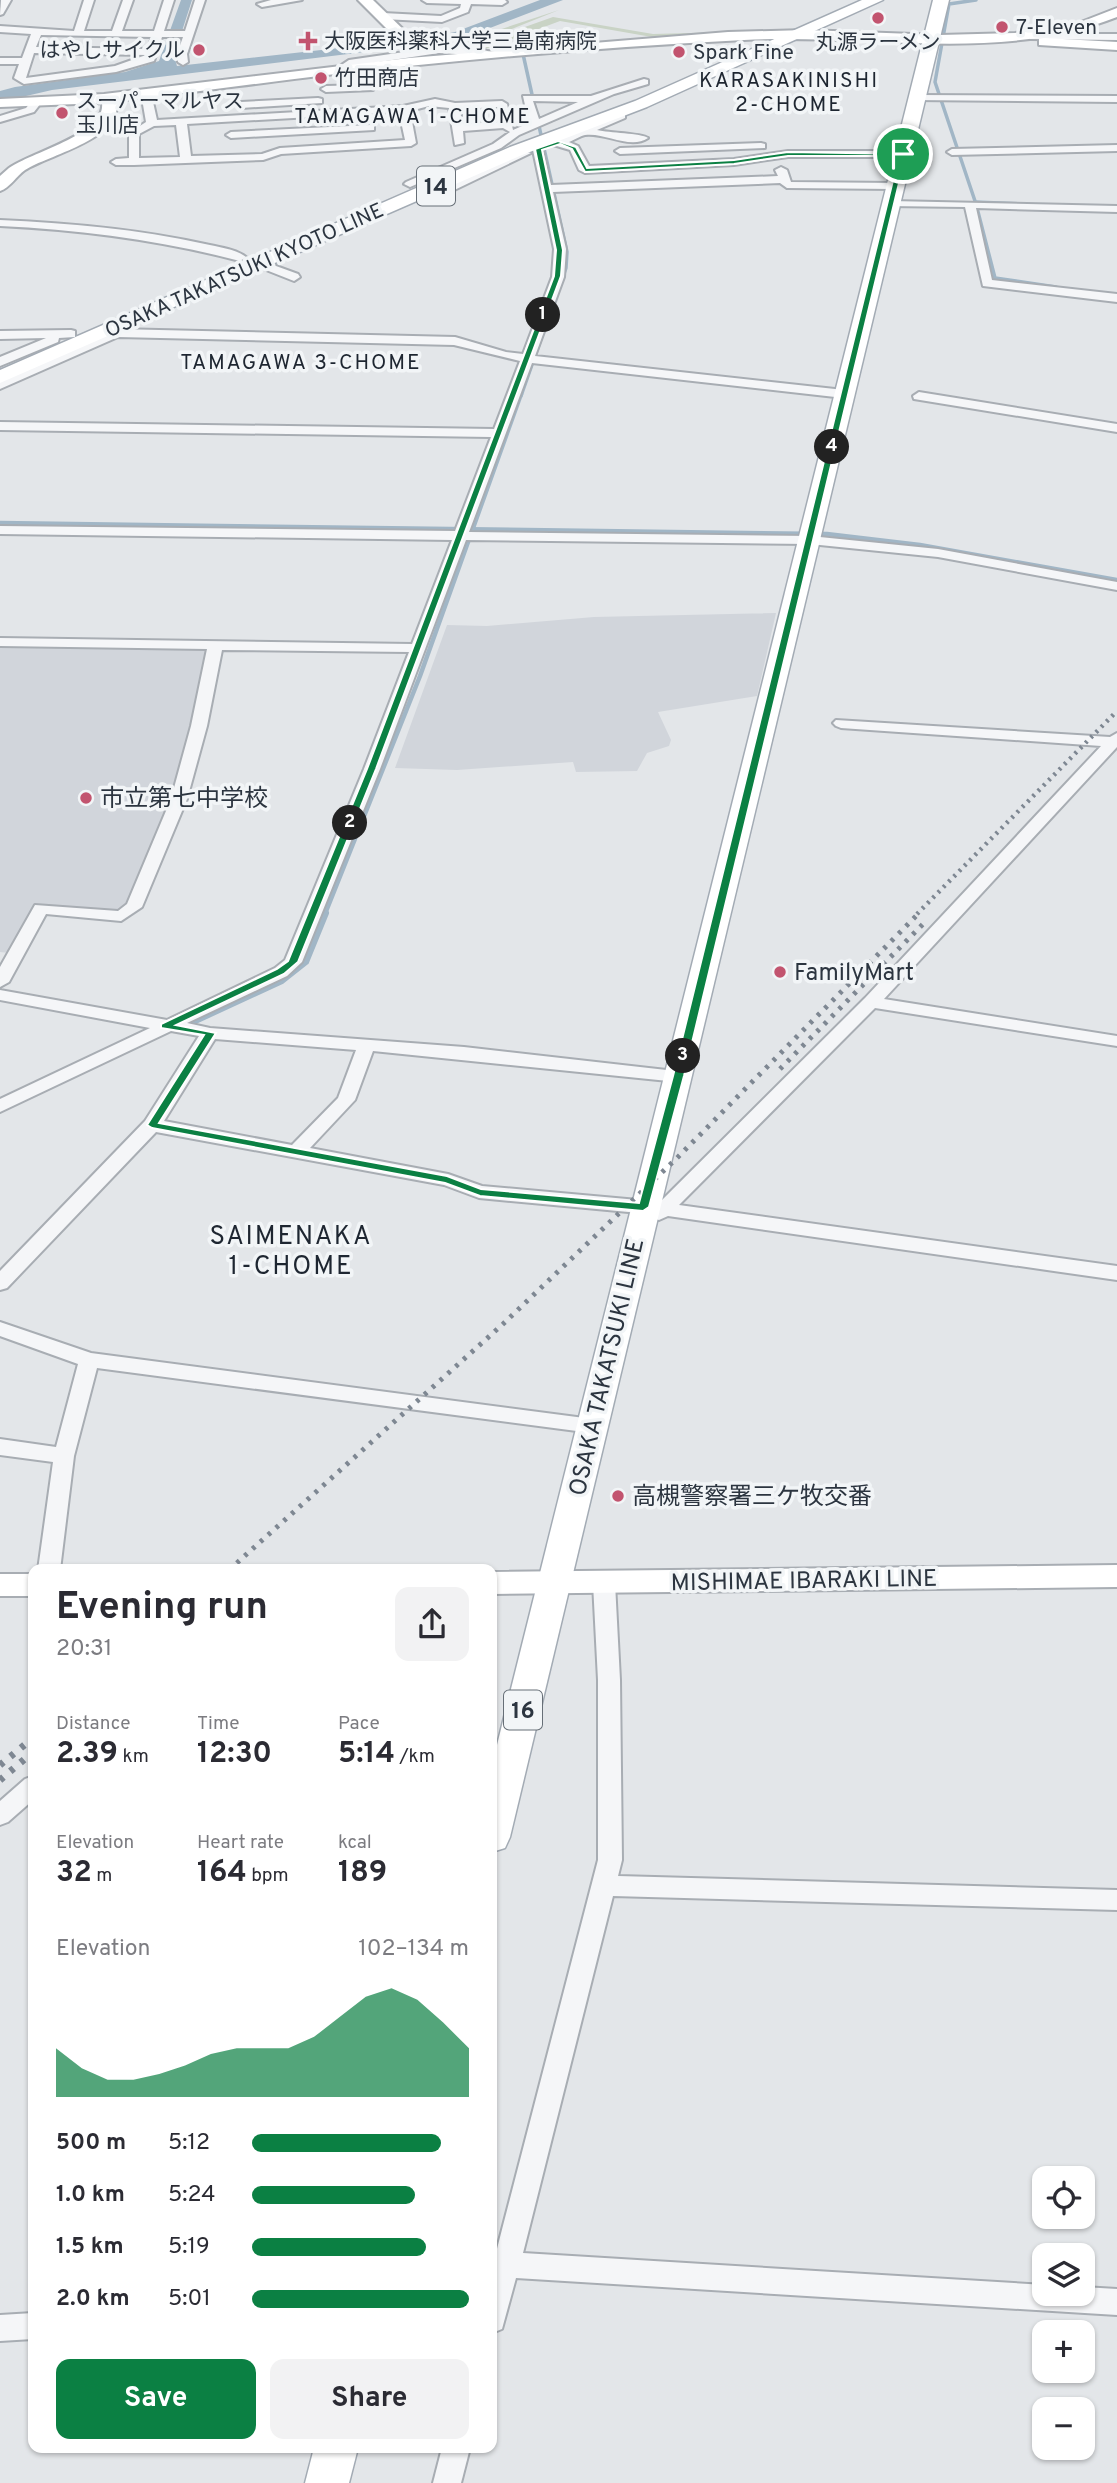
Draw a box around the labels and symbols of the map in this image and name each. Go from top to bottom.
marker: 丸源ラーメン [870,10,886,26]
place label: 7-Eleven [1016,15,1097,42]
marker: 7-Eleven [994,19,1010,35]
place label: 大阪医科薬科大学三島南病院 [324,29,597,56]
place label: 丸源ラーメン [815,30,941,57]
marker: 大阪医科薬科大学三島南病院 [298,31,318,51]
place label: はやしサイクル [39,38,185,65]
place label: Spark Fine [693,40,794,67]
marker: はやしサイクル [191,42,207,58]
marker: Spark Fine [671,44,687,60]
place label: 竹田商店 [335,66,419,93]
district label: KARASAKINISHI 2-CHOME [699,68,879,119]
marker: 竹田商店 [313,70,329,86]
place label: スーパーマルヤス 玉川店 [76,89,244,140]
district label: TAMAGAWA 1-CHOME [294,104,532,131]
marker: スーパーマルヤス 玉川店 [54,105,70,121]
pin [873,124,933,184]
road number: 14 [417,167,455,206]
street label: OSAKA TAKATSUKI KYOTO LINE [101,198,388,345]
pin: 1 [526,298,560,332]
district label: TAMAGAWA 3-CHOME [180,350,422,377]
pin: 4 [814,430,850,464]
place label: 市立第七中学校 [100,785,268,815]
marker: 市立第七中学校 [78,790,94,806]
pin: 2 [332,806,368,840]
place label: FamilyMart [794,959,914,989]
marker: FamilyMart [772,964,788,980]
pin: 3 [666,1038,700,1074]
district label: SAIMENAKA 1-CHOME [209,1221,373,1284]
street label: OSAKA TAKATSUKI LINE [564,1236,652,1499]
place label: 高槻警察署三ケ牧交番 [632,1483,872,1513]
marker: 高槻警察署三ケ牧交番 [610,1488,626,1504]
street label: MISHIMAE IBARAKI LINE [670,1565,938,1599]
road number: 16 [504,1690,542,1730]

